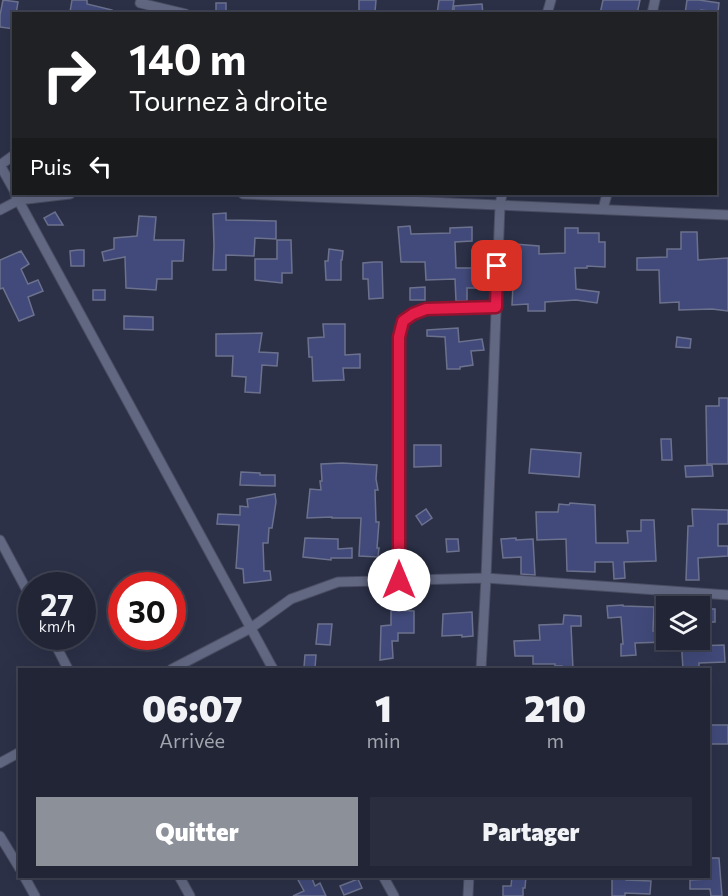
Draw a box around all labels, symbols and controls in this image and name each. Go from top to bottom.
text: 140 m [129,32,246,84]
icon: right [30,36,108,114]
text: Tournez à droite [129,84,328,117]
icon: left [84,150,117,183]
text: Puis [30,153,72,180]
pin [471,240,522,291]
icon: arrive [480,249,513,282]
position arrow [367,548,431,612]
speed limit sign: 30 [108,572,186,650]
text: 27 [40,585,74,622]
map controls [656,596,710,650]
button: layers [656,596,710,650]
text: km/h [39,617,75,635]
text: 06:07 [142,685,243,729]
text: 1 [375,685,392,729]
text: 210 [524,685,586,729]
text: Arrivée [159,728,225,752]
text: min [366,728,400,752]
text: m [546,728,564,752]
button: Quitter [36,797,358,866]
button: Partager [370,797,692,866]

